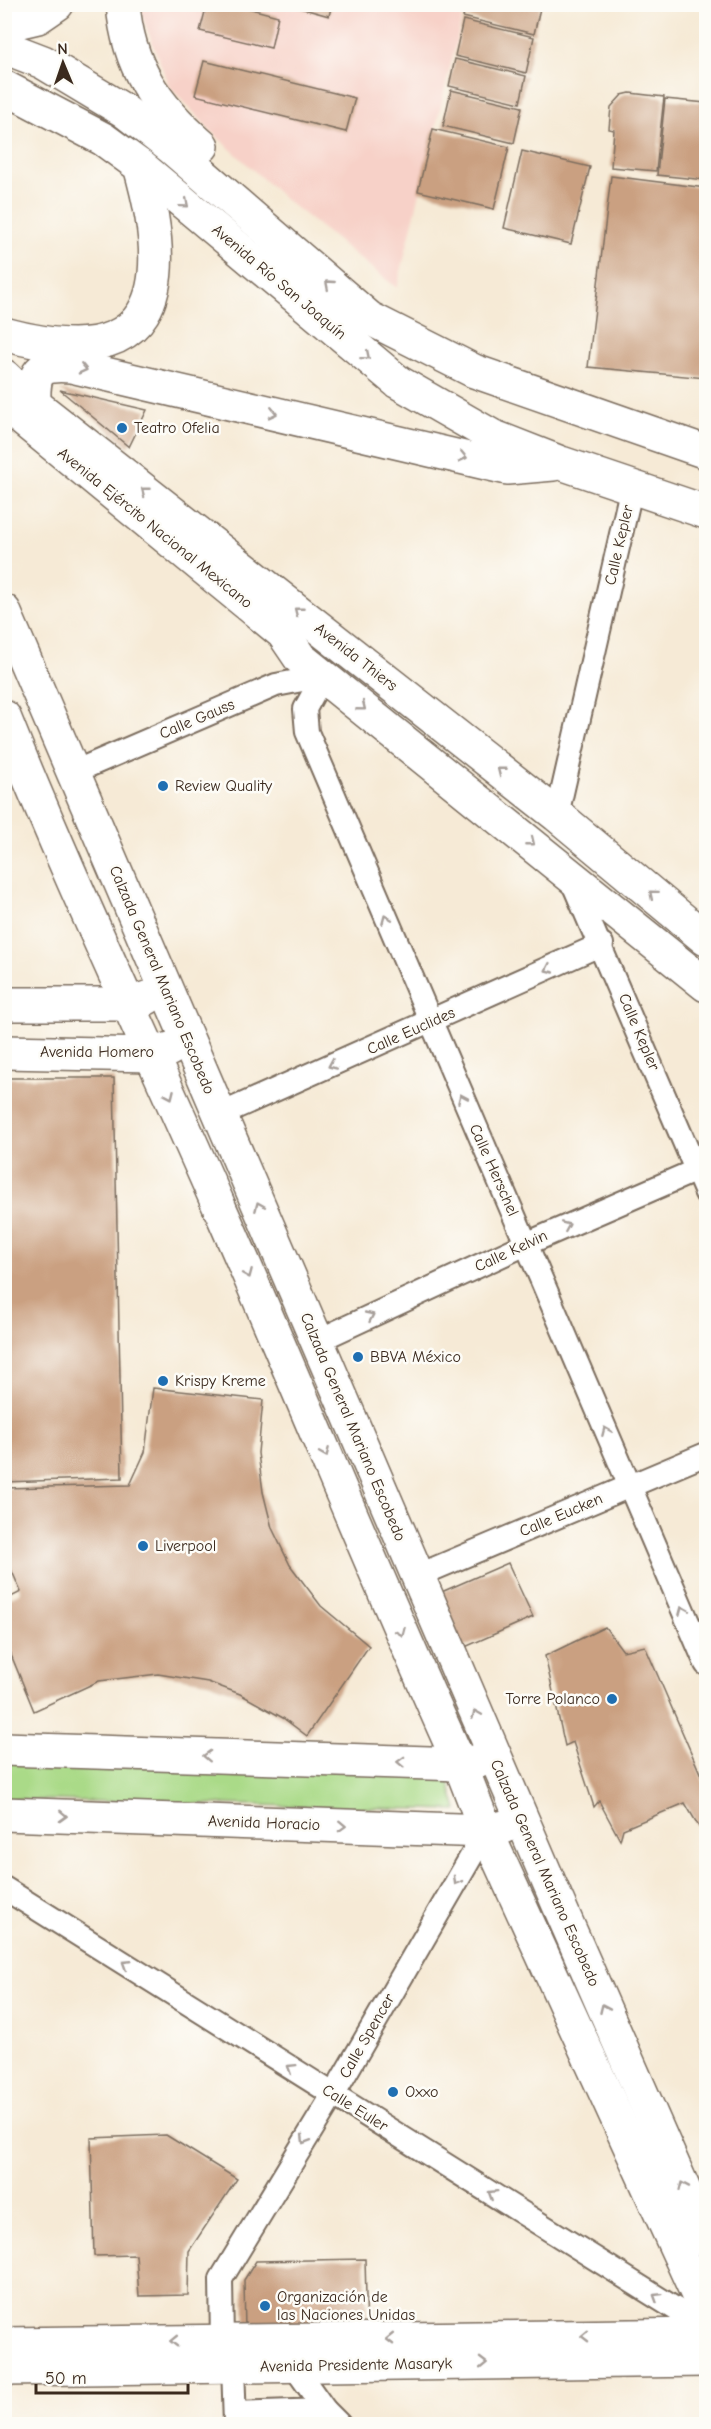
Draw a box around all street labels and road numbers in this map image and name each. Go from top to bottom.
street label: Avenida Río San Joaquín [208,221,350,343]
street label: Avenida Ejército Nacional Mexicano [54,444,256,612]
street label: Calle Kepler [601,502,637,587]
street label: Avenida Thiers [311,619,401,695]
street label: Calle Gauss [157,695,237,743]
street label: Calzada General Mariano Escobedo [106,863,218,1097]
street label: Calle Kepler [615,991,664,1074]
street label: Calle Euclides [364,1003,458,1058]
street label: Avenida Homero [40,1043,154,1061]
street label: Calle Herschel [466,1121,522,1219]
street label: Calle Kelvin [472,1226,550,1276]
street label: Calzada General Mariano Escobedo [297,1310,409,1544]
street label: Calle Eucken [517,1489,605,1541]
street label: Calzada General Mariano Escobedo [487,1757,603,1989]
street label: Avenida Horacio [208,1812,320,1834]
street label: Calle Spencer [336,1990,399,2082]
street label: Calle Euler [319,2081,392,2136]
street label: Avenida Presidente Masaryk [260,2354,452,2376]

